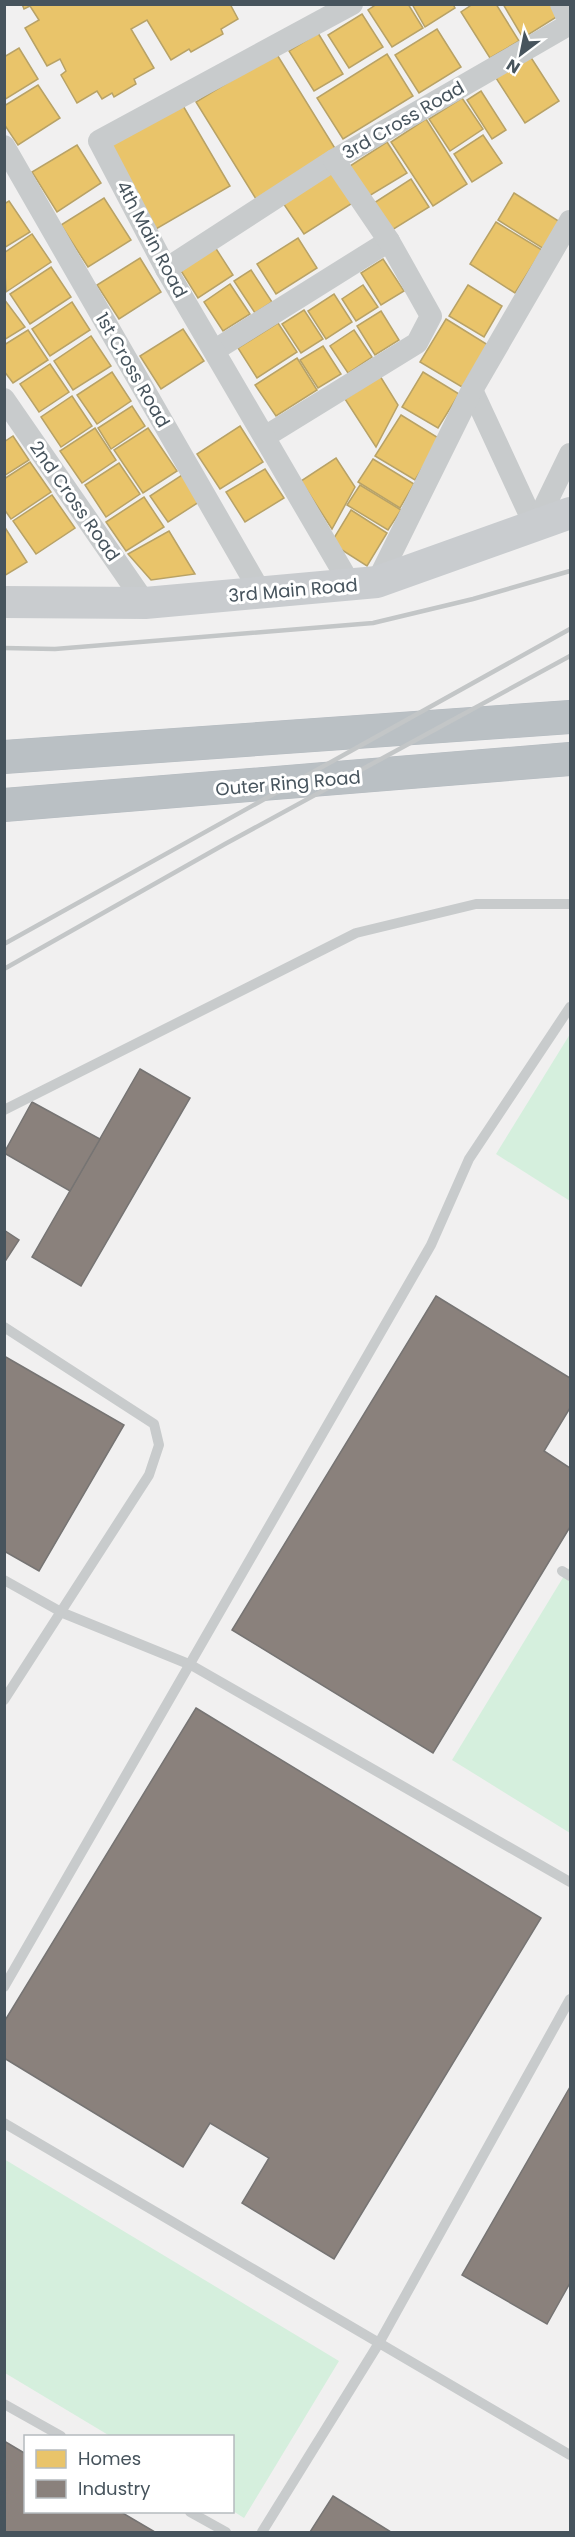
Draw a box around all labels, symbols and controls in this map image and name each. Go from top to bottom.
north arrow [491,24,551,84]
text: N [502,53,525,79]
street label: 3rd Cross Road [338,75,468,165]
street label: 4th Main Road [111,176,193,302]
street label: 1st Cross Road [90,308,176,432]
street label: 2nd Cross Road [24,436,126,566]
street label: 3rd Main Road [227,572,359,608]
street label: Outer Ring Road [214,764,362,802]
legend [24,2435,234,2513]
text: Homes [78,2446,141,2471]
text: Industry [78,2476,150,2501]

